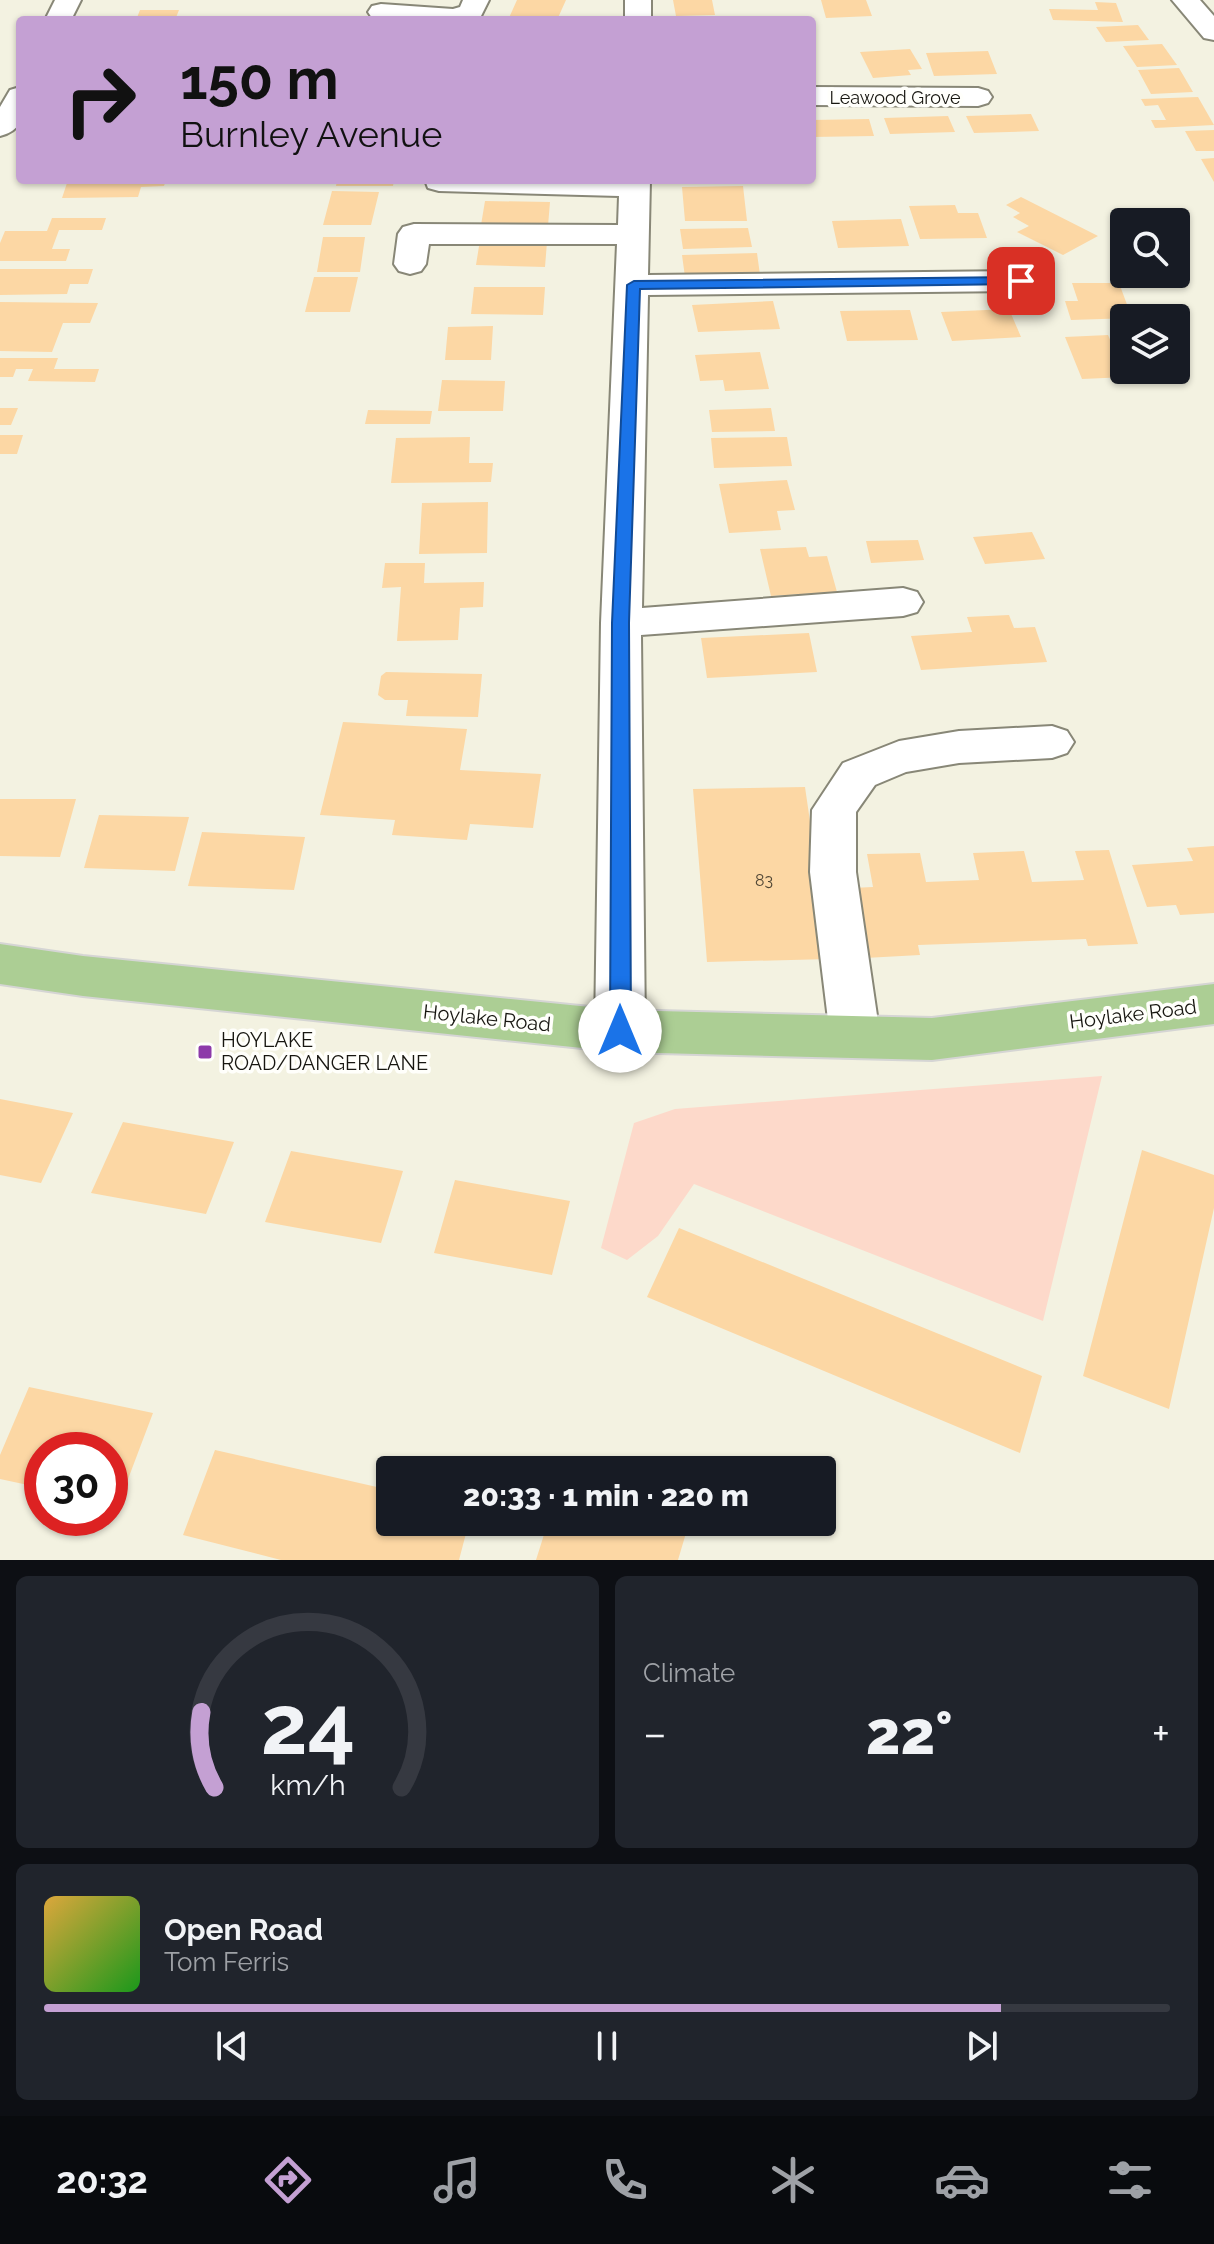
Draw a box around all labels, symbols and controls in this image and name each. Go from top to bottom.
text: 150 m [180,46,339,112]
icon: right [48,48,152,152]
street label: Leawood Grove [829,87,961,108]
text: Burnley Avenue [180,113,442,155]
map controls [1110,208,1190,384]
button: search [1110,208,1190,288]
pin [987,247,1055,315]
icon: arrive [999,259,1043,303]
button: layers [1110,304,1190,384]
house number: 83 [755,871,773,890]
position arrow [578,989,662,1073]
street label: Hoylake Road [1068,994,1198,1034]
street label: Hoylake Road [422,999,552,1037]
place label: HOYLAKE ROAD/DANGER LANE [221,1028,428,1075]
marker: HOYLAKE ROAD/DANGER LANE [196,1043,214,1061]
speed limit sign: 30 [24,1432,128,1536]
text: 20:33 · 1 min · 220 m [463,1478,749,1513]
text: Climate [643,1658,735,1688]
text: 24 [260,1676,355,1773]
text: 22° [866,1698,953,1768]
text: − [643,1708,667,1759]
text: + [1152,1708,1170,1759]
text: km/h [270,1768,345,1802]
text: Open Road [164,1912,323,1947]
text: Tom Ferris [164,1947,289,1977]
icon: previous [210,2024,254,2068]
icon: pause [585,2024,629,2068]
icon: next [960,2024,1004,2068]
icon: directions [260,2152,316,2208]
icon: music [429,2152,485,2208]
icon: phone [597,2152,653,2208]
icon: climate [765,2152,821,2208]
icon: car [934,2152,990,2208]
icon: filters [1102,2152,1158,2208]
text: 20:32 [56,2159,148,2201]

